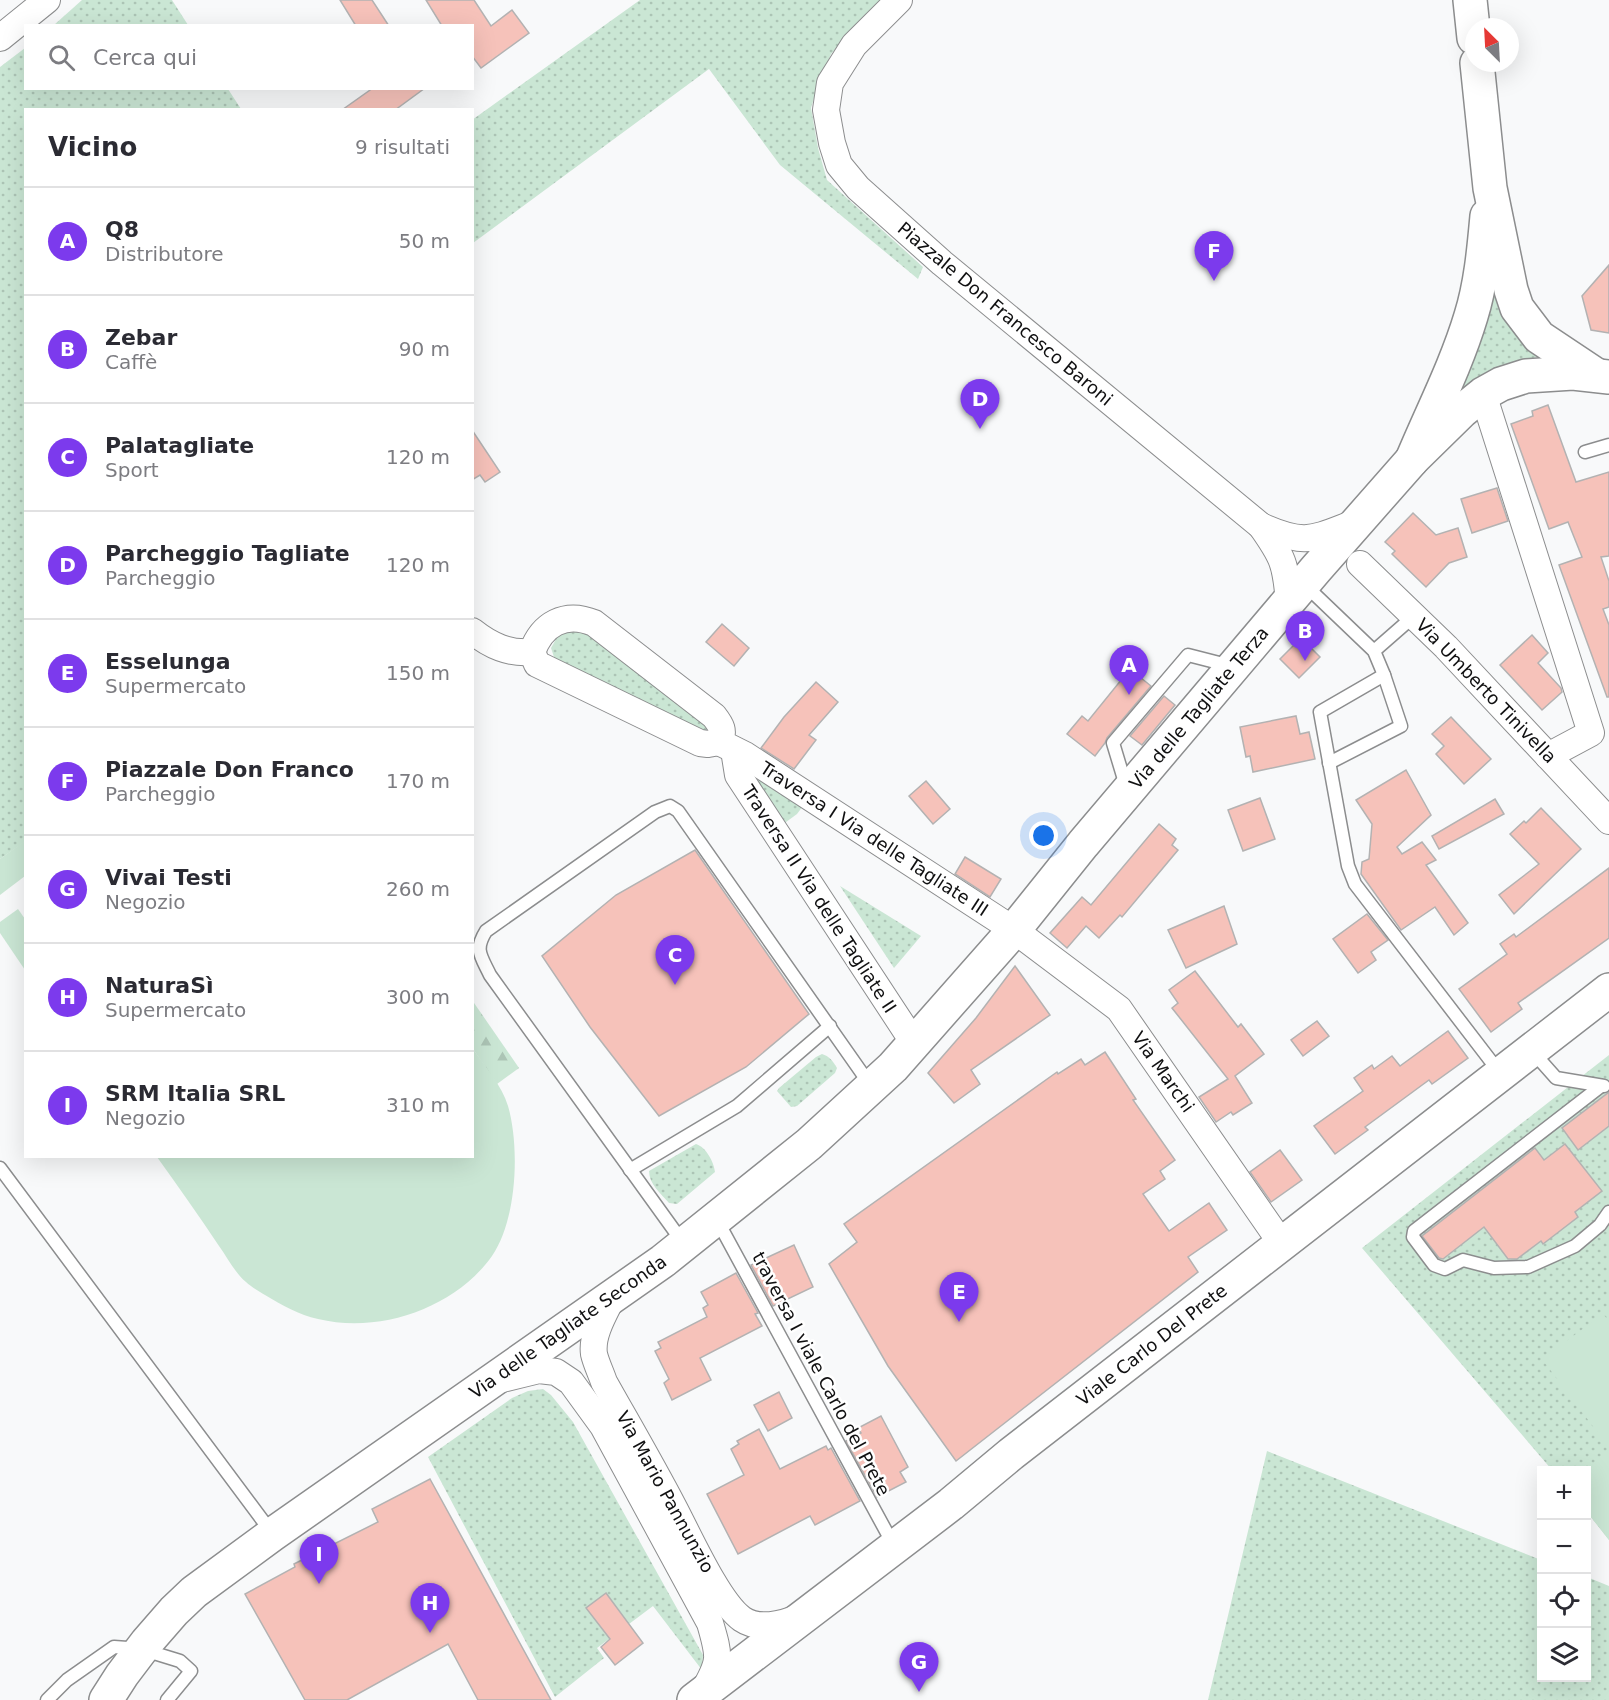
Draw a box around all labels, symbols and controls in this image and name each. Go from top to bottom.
north arrow [1465,18,1519,72]
search box [24,24,474,90]
icon: search [45,41,78,74]
text: Cerca qui [93,45,197,70]
text: Vicino [48,132,137,162]
text: 9 risultati [355,135,450,159]
text: Q8 [105,217,139,242]
street label: Piazzale Don Francesco Baroni [893,218,1117,410]
text: A [60,229,75,253]
text: 50 m [399,229,450,253]
pin: F [1194,232,1234,281]
text: Distributore [105,242,224,266]
text: Zebar [105,325,177,350]
text: B [60,337,75,361]
text: 90 m [399,337,450,361]
text: Caffè [105,350,157,374]
pin: D [960,380,1000,429]
text: Palatagliate [105,433,254,458]
text: C [60,445,75,469]
text: 120 m [386,445,450,469]
text: Sport [105,458,159,482]
text: Parcheggio Tagliate [105,541,350,566]
text: D [59,553,76,577]
text: 120 m [386,553,450,577]
text: Parcheggio [105,566,215,590]
pin: B [1286,612,1324,661]
street label: Via Umberto Tinivella [1412,614,1561,767]
street label: Via delle Tagliate Terza [1125,622,1273,793]
pin: A [1110,646,1148,695]
text: Esselunga [105,649,231,674]
text: E [61,661,74,685]
text: 150 m [386,661,450,685]
text: Supermercato [105,674,246,698]
street label: Traversa I Via delle Tagliate III [756,756,992,920]
text: Piazzale Don Franco [105,757,354,782]
text: F [61,769,74,793]
text: 170 m [386,769,450,793]
street label: Traversa II Via delle Tagliate II [737,780,901,1017]
text: Parcheggio [105,782,215,806]
your location [1029,821,1058,850]
text: Vivai Testi [105,865,232,890]
text: G [59,877,76,901]
text: 260 m [386,877,450,901]
text: Negozio [105,890,186,914]
pin: C [656,936,694,985]
text: NaturaSì [105,973,214,998]
text: H [59,985,76,1009]
text: 300 m [386,985,450,1009]
text: Supermercato [105,998,246,1022]
street label: Via Marchi [1128,1027,1199,1116]
text: SRM Italia SRL [105,1081,285,1106]
text: I [64,1093,71,1117]
text: 310 m [386,1093,450,1117]
text: Negozio [105,1106,186,1130]
street label: traversa I viale Carlo del Prete [748,1248,895,1499]
street label: Via delle Tagliate Seconda [465,1250,670,1403]
pin: E [940,1272,978,1322]
street label: Viale Carlo Del Prete [1072,1279,1231,1410]
street label: Via Mario Pannunzio [612,1407,719,1576]
map controls [1537,1466,1591,1682]
button: + [1537,1466,1591,1520]
button: − [1537,1520,1591,1574]
pin: I [300,1534,338,1584]
button: locate [1537,1574,1591,1628]
pin: H [410,1584,450,1633]
button: layers [1537,1628,1591,1682]
pin: G [900,1642,938,1692]

